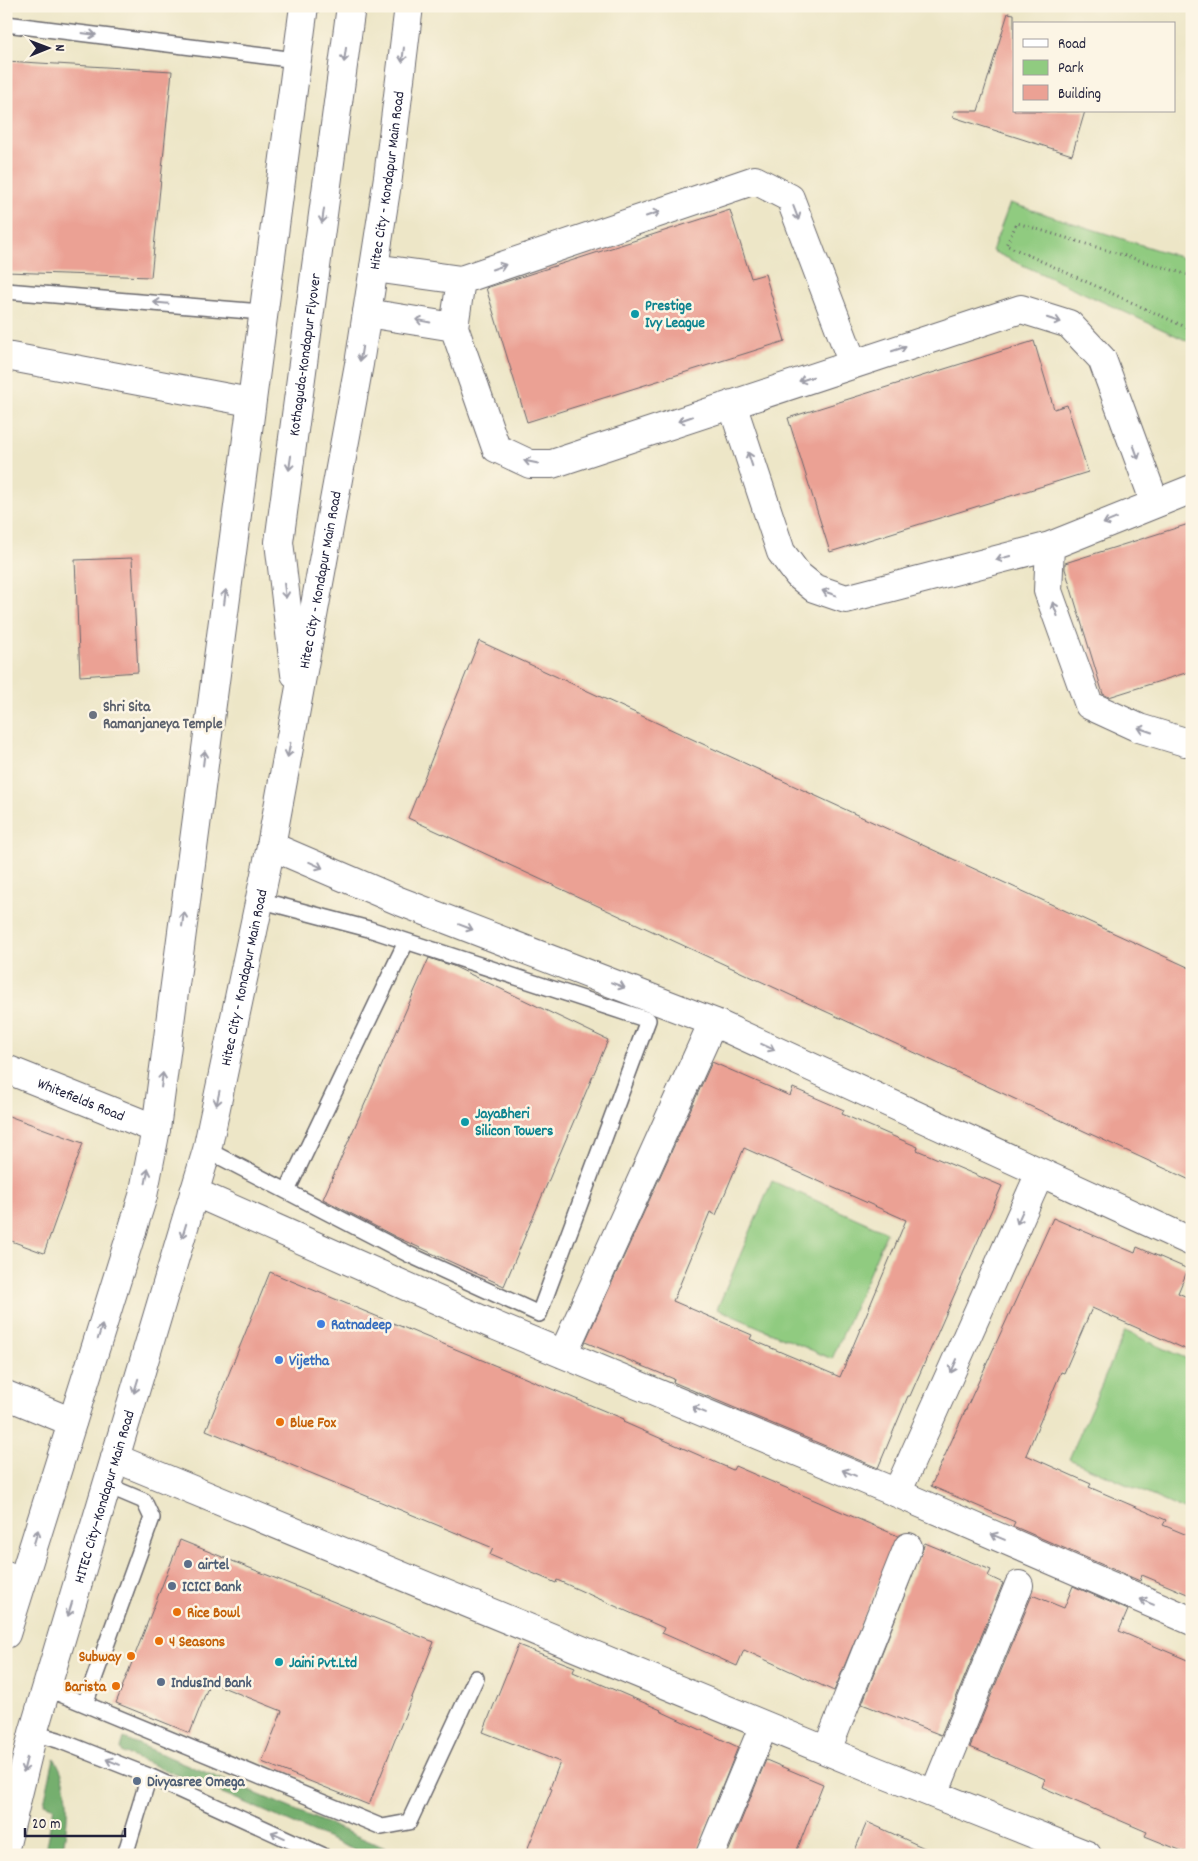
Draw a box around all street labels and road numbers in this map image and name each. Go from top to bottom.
street label: Hitec City - Kondapur Main Road [365,90,411,271]
street label: Kothaguda-Kondapur Flyover [284,272,328,438]
street label: Hitec City - Kondapur Main Road [295,490,349,671]
street label: Hitec City - Kondapur Main Road [216,888,275,1068]
street label: Whitefields Road [33,1074,127,1128]
street label: HITEC City–Kondapur Main Road [69,1408,142,1586]

